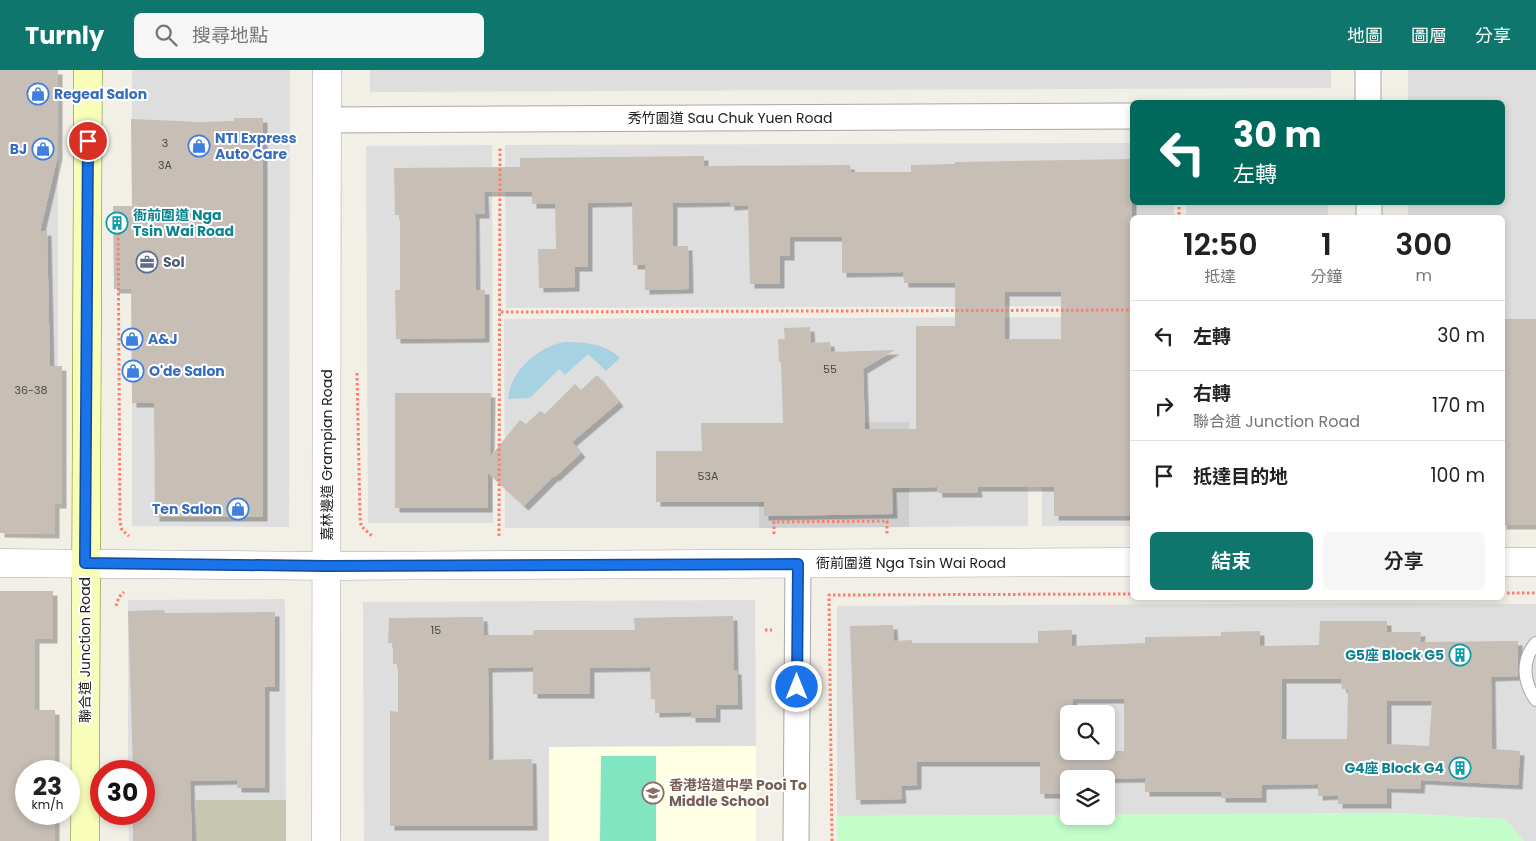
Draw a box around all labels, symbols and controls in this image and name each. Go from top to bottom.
search box [134,13,484,58]
text: Turnly [25,19,104,52]
icon: search [152,21,180,49]
text: 搜尋地點 [192,22,268,49]
text: 地圖 [1347,23,1383,48]
text: 圖層 [1411,23,1447,48]
text: 分享 [1475,23,1511,48]
shop icon: Regeal Salon [26,82,50,106]
place label: Regeal Salon [54,84,147,104]
street label: 秀竹園道 Sau Chuk Yuen Road [628,108,832,128]
text: 30 m [1233,110,1321,159]
pin [67,120,109,162]
icon: left [1150,120,1215,185]
icon: arrive [74,127,102,155]
place label: NTI Express Auto Care [215,128,297,164]
shop icon: NTI Express Auto Care [187,134,211,158]
house number: 3 [162,135,168,151]
shop icon: BJ [31,137,55,161]
place label: BJ [10,139,27,159]
house number: 3A [158,157,173,173]
text: 左轉 [1233,159,1277,190]
place label: 衙前圍道 Nga Tsin Wai Road [133,205,234,241]
building icon: 衙前圍道 Nga Tsin Wai Road [105,211,129,235]
text: 12:50 [1183,223,1258,266]
text: 1 [1321,223,1332,266]
text: 300 [1395,223,1452,266]
office icon: Sol [135,250,159,274]
place label: Sol [163,252,185,272]
text: m [1415,264,1432,287]
text: 抵達 [1204,265,1236,288]
text: 分鐘 [1310,265,1342,288]
icon: left [1150,322,1178,350]
text: 30 m [1437,322,1485,349]
text: 左轉 [1193,323,1231,350]
shop icon: A&J [120,327,144,351]
place label: A&J [148,329,178,349]
shop icon: O'de Salon [121,359,145,383]
place label: O'de Salon [149,361,225,381]
house number: 55 [823,361,837,377]
street label: 嘉林邊道 Grampian Road [317,369,337,541]
text: 右轉 [1193,380,1231,407]
house number: 36-38 [15,382,48,398]
icon: right [1150,392,1178,420]
text: 170 m [1432,392,1485,419]
text: 聯合道 Junction Road [1193,410,1360,433]
icon: arrive [1150,462,1178,490]
text: 100 m [1430,462,1485,489]
text: 抵達目的地 [1193,463,1288,490]
house number: 53A [698,468,719,484]
shop icon: Ten Salon [226,497,250,521]
place label: Ten Salon [152,499,222,519]
button: 結束 [1150,532,1313,590]
button: 分享 [1323,532,1485,590]
street label: 衙前圍道 Nga Tsin Wai Road [816,553,1006,573]
street label: 聯合道 Junction Road [75,577,95,723]
house number: 15 [431,622,441,638]
building icon: G5座 Block G5 [1448,643,1472,667]
place label: G5座 Block G5 [1345,645,1444,665]
position arrow [770,660,822,712]
map controls [1060,705,1115,825]
button: search [1060,705,1115,760]
building icon: G4座 Block G4 [1448,756,1472,780]
place label: G4座 Block G4 [1344,758,1444,778]
speed limit sign: 30 [90,760,155,825]
text: 23 [33,769,62,804]
button: layers [1060,770,1115,825]
place label: 香港培道中學 Pooi To Middle School [669,775,807,811]
school or university icon: 香港培道中學 Pooi To Middle School [641,781,665,805]
text: km/h [32,796,63,813]

